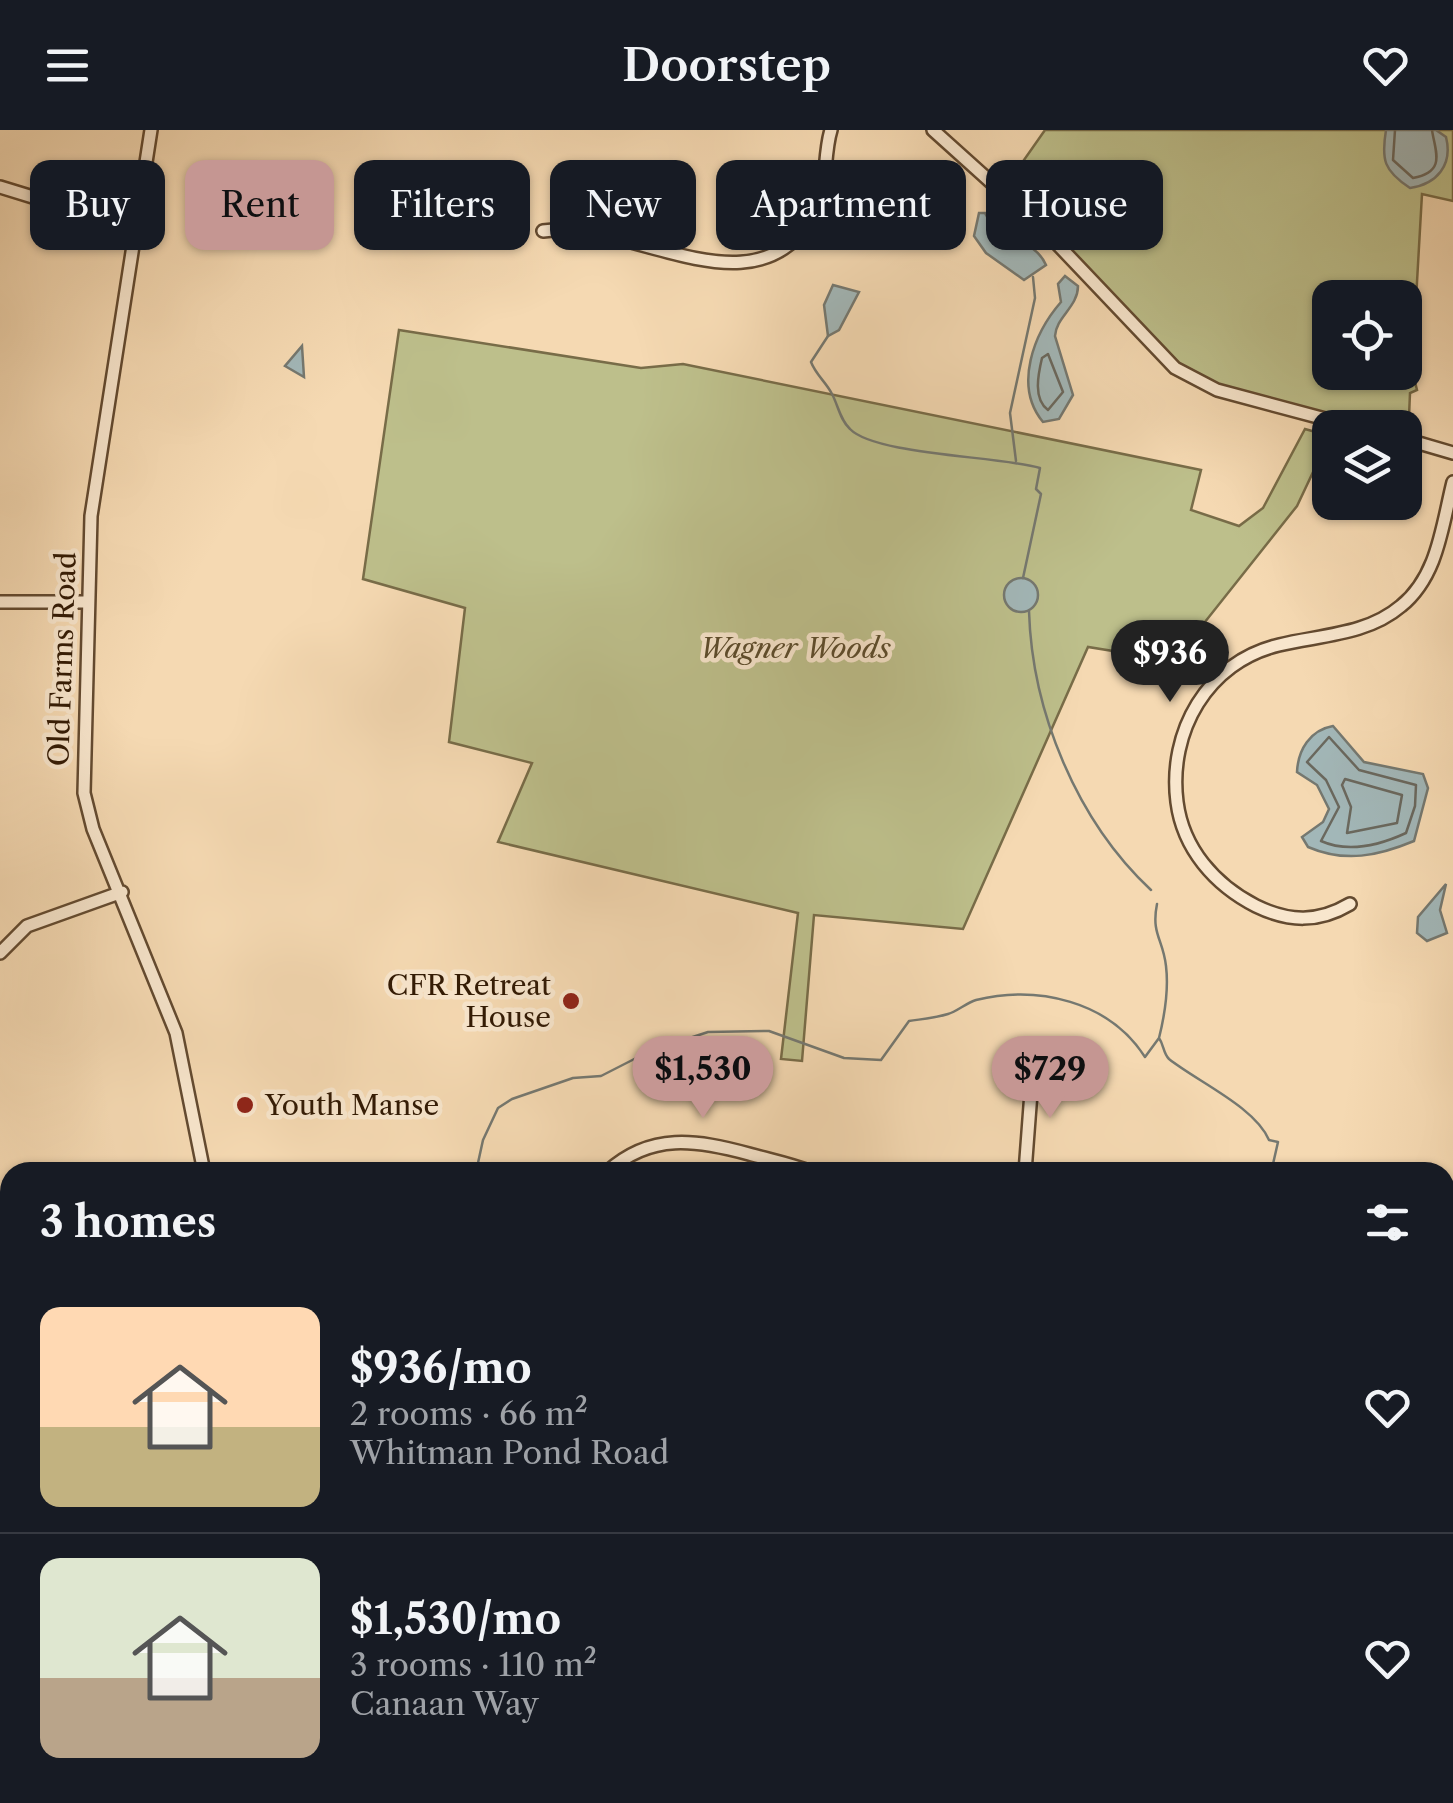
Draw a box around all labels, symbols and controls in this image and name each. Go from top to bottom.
text: Doorstep [622,37,831,93]
icon: menu [40,38,95,93]
icon: heart [1358,38,1413,93]
chip: Buy [30,160,165,250]
chip: Rent [185,160,334,250]
chip: Filters [354,160,530,250]
chip: New [550,160,696,250]
chip: Apartment [716,160,966,250]
chip: House [986,160,1163,250]
map controls [1312,280,1422,520]
button: locate [1312,280,1422,390]
button: layers [1312,410,1422,520]
street label: Old Farms Road [41,551,83,767]
pin: $936 [1111,620,1229,705]
park label: Wagner Woods [699,631,891,665]
text: $936 [1133,633,1207,672]
place label: CFR Retreat House [387,968,551,1034]
marker: CFR Retreat House [560,990,582,1012]
pin: $1,530 [622,1036,784,1121]
pin: $729 [991,1036,1109,1121]
text: $1,530 [654,1049,752,1088]
text: $729 [1014,1049,1086,1088]
place label: Youth Manse [264,1088,439,1122]
marker: Youth Manse [234,1094,256,1116]
icon: filters [1360,1195,1415,1250]
text: 3 homes [40,1196,216,1248]
text: $936/mo [350,1342,532,1394]
icon: home [120,1347,240,1467]
icon: heart [1360,1380,1415,1435]
text: 2 rooms · 66 m² [350,1394,588,1433]
text: Whitman Pond Road [350,1433,669,1472]
text: $1,530/mo [350,1593,561,1645]
icon: home [120,1598,240,1718]
icon: heart [1360,1631,1415,1686]
text: 3 rooms · 110 m² [350,1645,597,1684]
text: Canaan Way [350,1684,539,1723]

